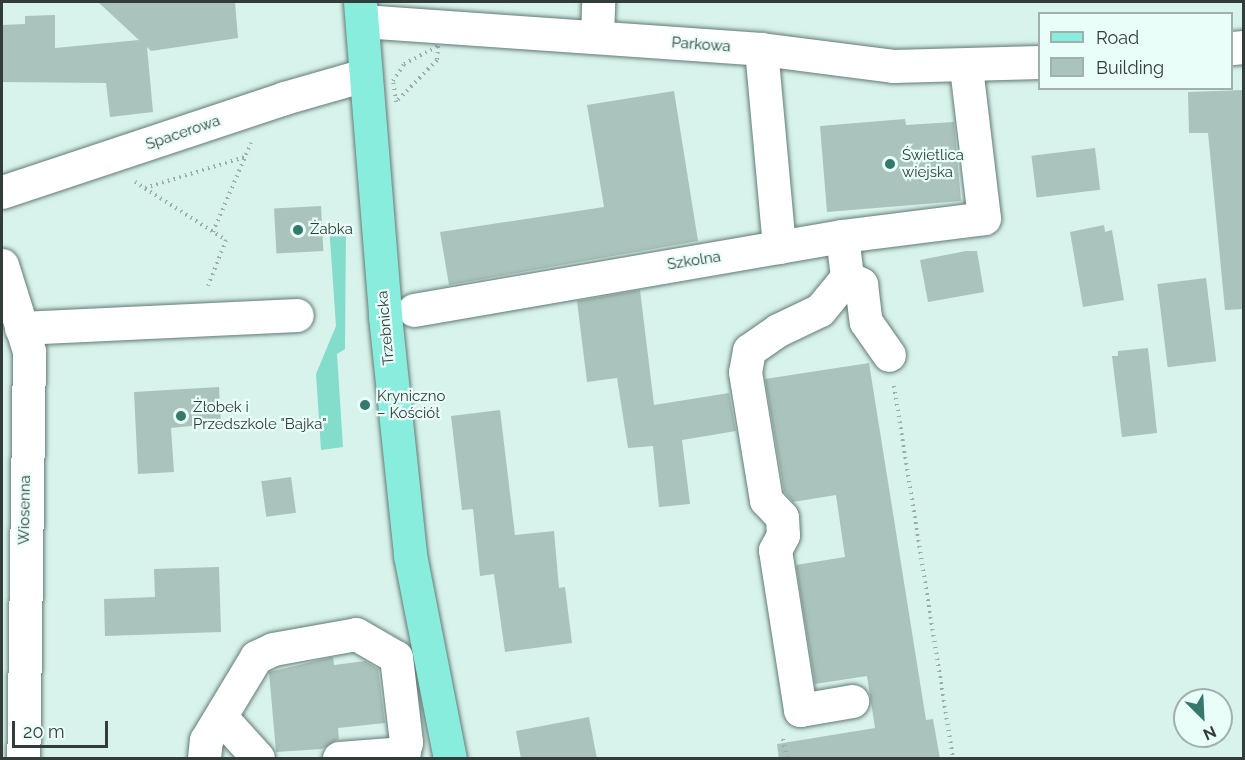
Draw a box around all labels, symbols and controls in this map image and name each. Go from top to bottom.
legend [1038,12,1233,90]
text: Road [1096,27,1139,48]
street label: Parkowa [671,34,731,56]
text: Building [1096,57,1164,78]
street label: Spacerowa [144,112,222,154]
place label: Świetlica wiejska [902,146,964,181]
marker: Świetlica wiejska [883,157,897,171]
place label: Żabka [310,221,353,239]
marker: Żabka [291,223,305,237]
street label: Szkolna [666,248,722,274]
street label: Trzebnicka [374,290,398,366]
place label: Kryniczno – Kościół [377,387,445,422]
place label: Żłobek i Przedszkole "Bajka" [193,398,327,433]
marker: Kryniczno – Kościół [358,398,372,412]
marker: Żłobek i Przedszkole "Bajka" [174,409,188,423]
street label: Wiosenna [15,475,35,545]
north arrow [1173,688,1233,748]
scale bar [15,709,111,747]
text: 20 m [23,721,65,742]
text: N [1200,722,1219,744]

